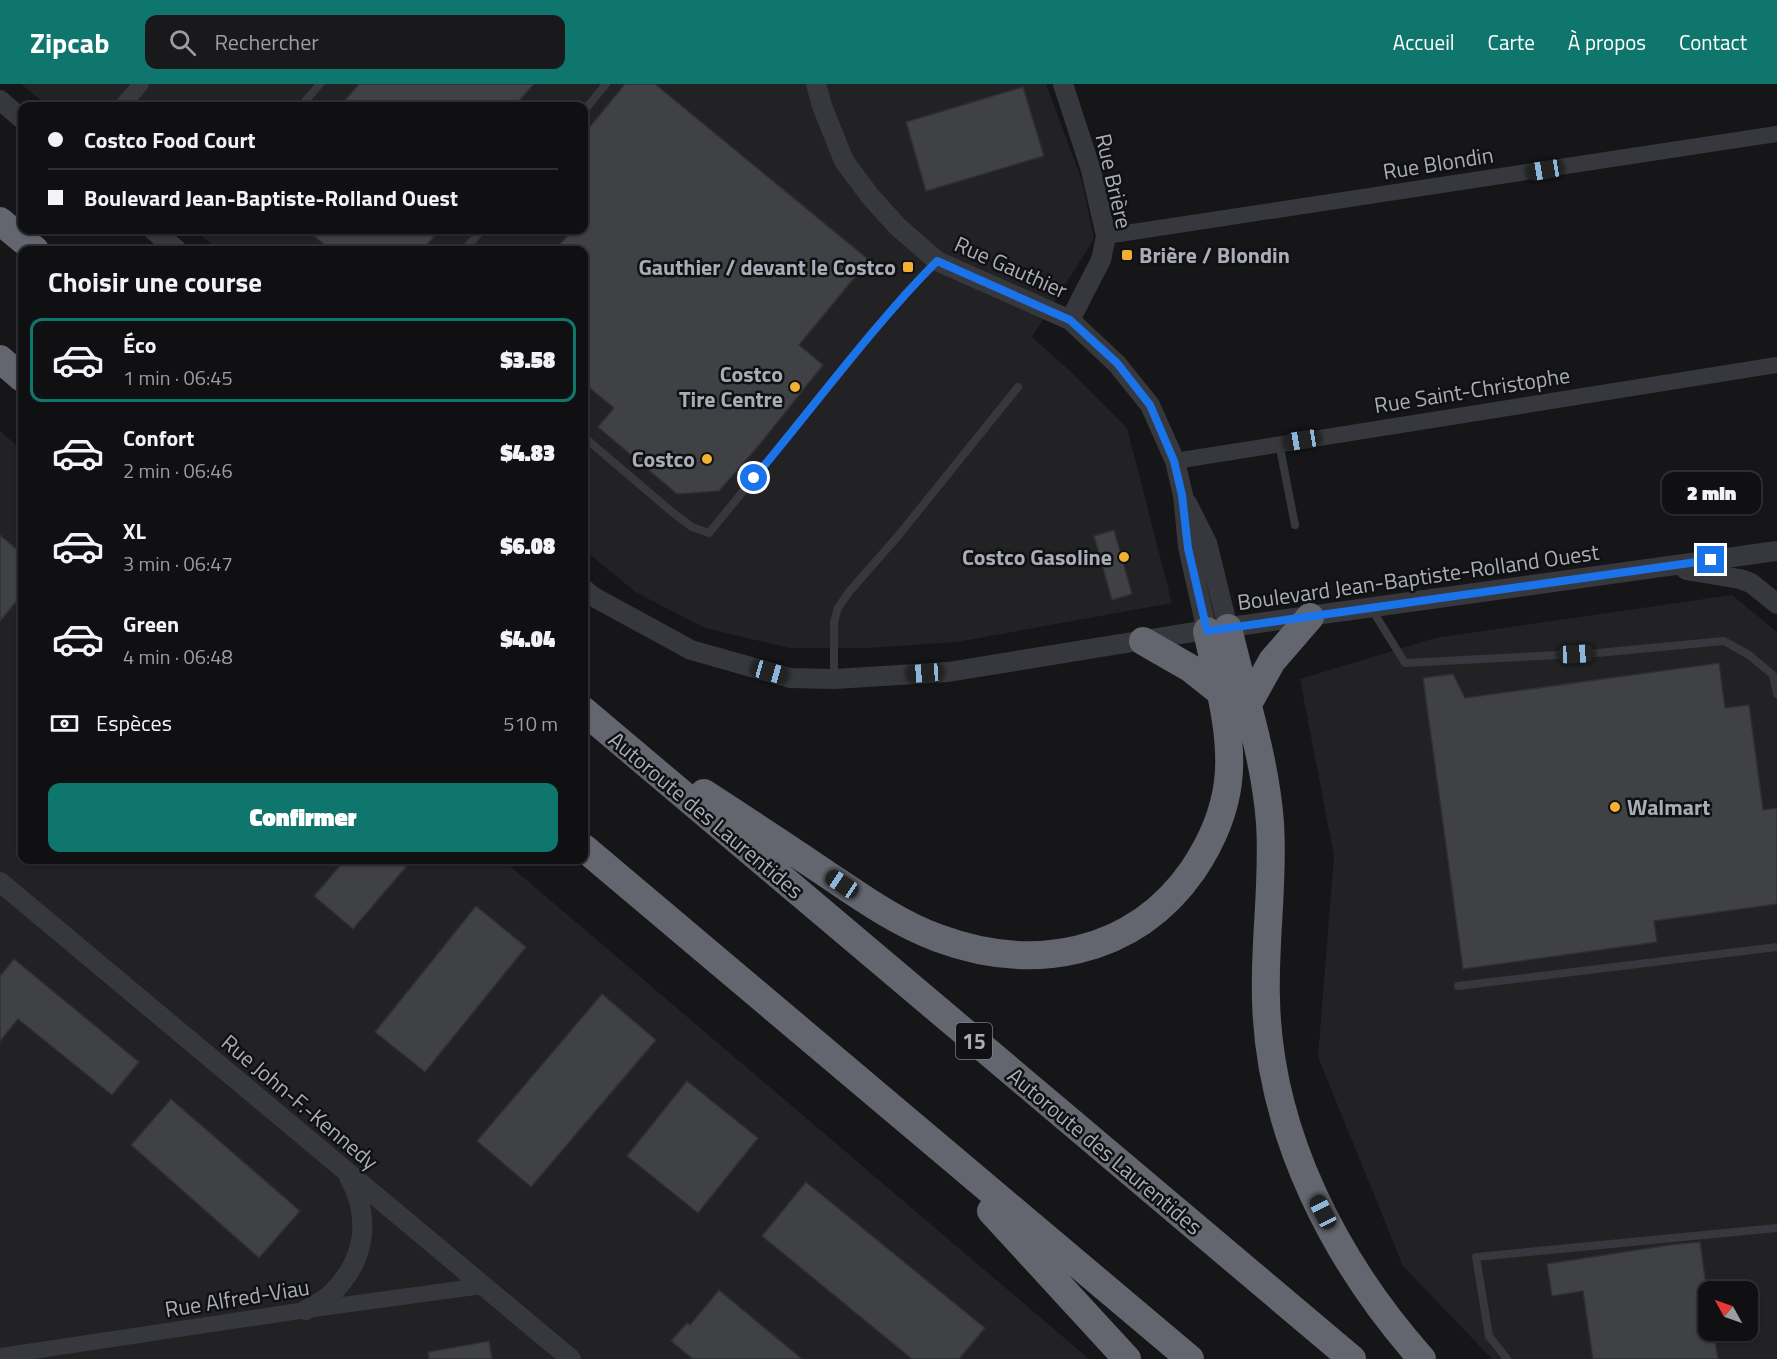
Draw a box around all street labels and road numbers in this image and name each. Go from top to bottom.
street label: Rue Brière [1087,130,1141,232]
street label: Rue Blondin [1380,137,1496,189]
street label: Rue Gauthier [949,227,1073,307]
street label: Rue Saint-Christophe [1372,358,1572,422]
street label: Boulevard Jean-Baptiste-Rolland Ouest [1235,535,1601,619]
street label: Autoroute des Laurentides [601,723,811,907]
road number: 15 [956,1023,992,1059]
street label: Rue John-F.-Kennedy [214,1026,386,1178]
street label: Autoroute des Laurentides [1000,1059,1210,1243]
street label: Rue Alfred-Viau [162,1270,312,1326]

